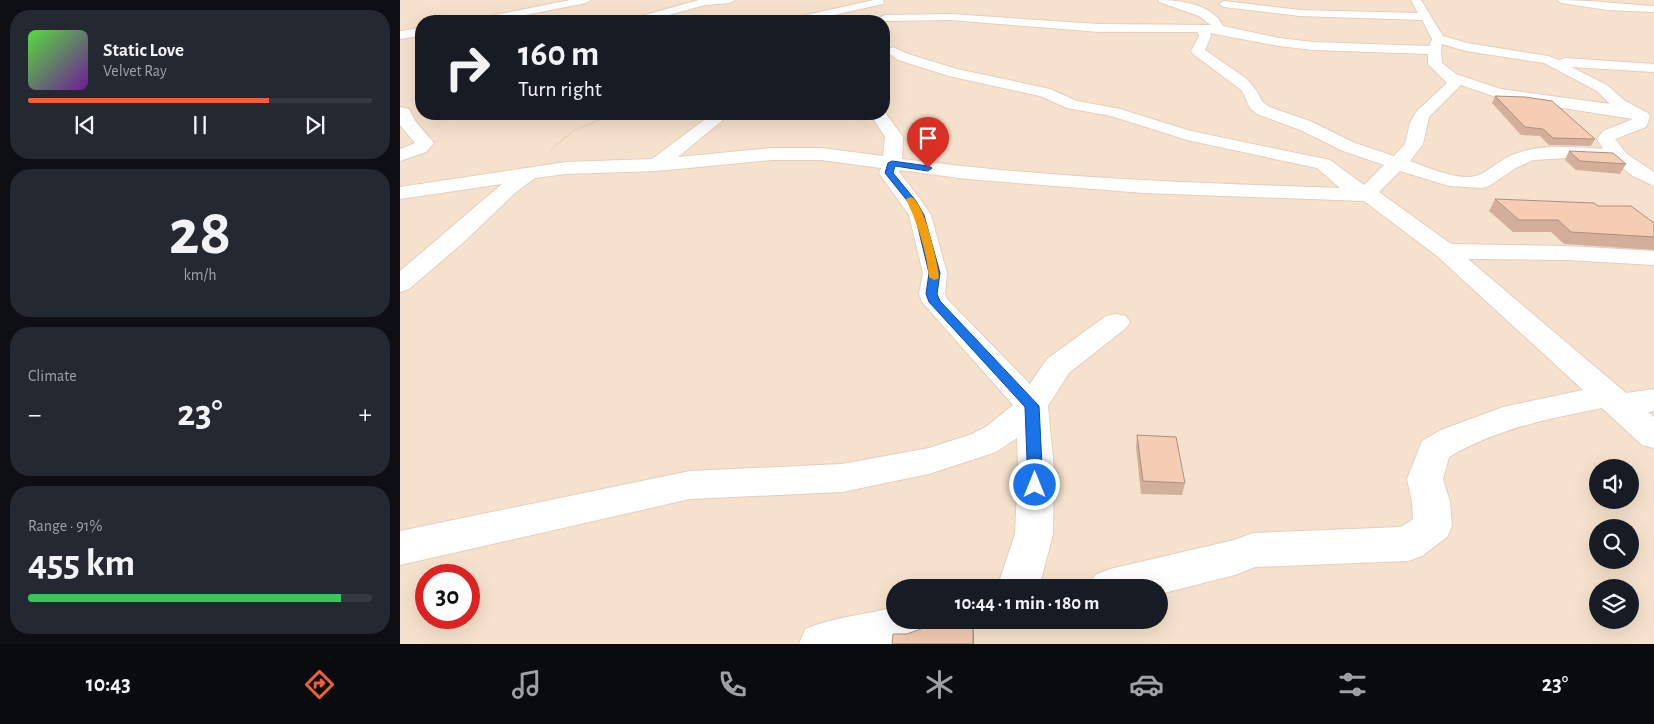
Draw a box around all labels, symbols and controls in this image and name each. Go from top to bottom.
icon: right [435,35,500,100]
text: 160 m [518,37,599,72]
text: Static Love [103,41,184,60]
text: Velvet Ray [103,63,167,79]
text: Turn right [518,78,602,100]
icon: previous [71,111,99,139]
icon: pause [186,111,214,139]
icon: next [301,111,329,139]
pin [907,117,949,168]
icon: arrive [914,124,942,152]
text: 28 [169,201,231,266]
text: km/h [183,267,217,283]
text: Climate [28,368,77,384]
text: 23° [177,395,223,433]
text: − [28,401,41,429]
text: + [359,401,372,429]
position arrow [1008,458,1060,510]
map controls [1589,459,1639,629]
button: sound [1589,459,1639,509]
text: Range · 91% [28,518,102,534]
button: search [1589,519,1639,569]
text: 455 km [28,545,135,583]
speed limit sign: 30 [415,564,480,629]
button: layers [1589,579,1639,629]
text: 10:44 · 1 min · 180 m [955,594,1099,613]
icon: directions [302,667,337,702]
icon: music [509,667,544,702]
icon: phone [715,667,750,702]
icon: climate [922,667,957,702]
icon: car [1129,667,1164,702]
icon: filters [1335,667,1370,702]
text: 10:43 [86,673,131,695]
text: 23° [1542,673,1568,695]

